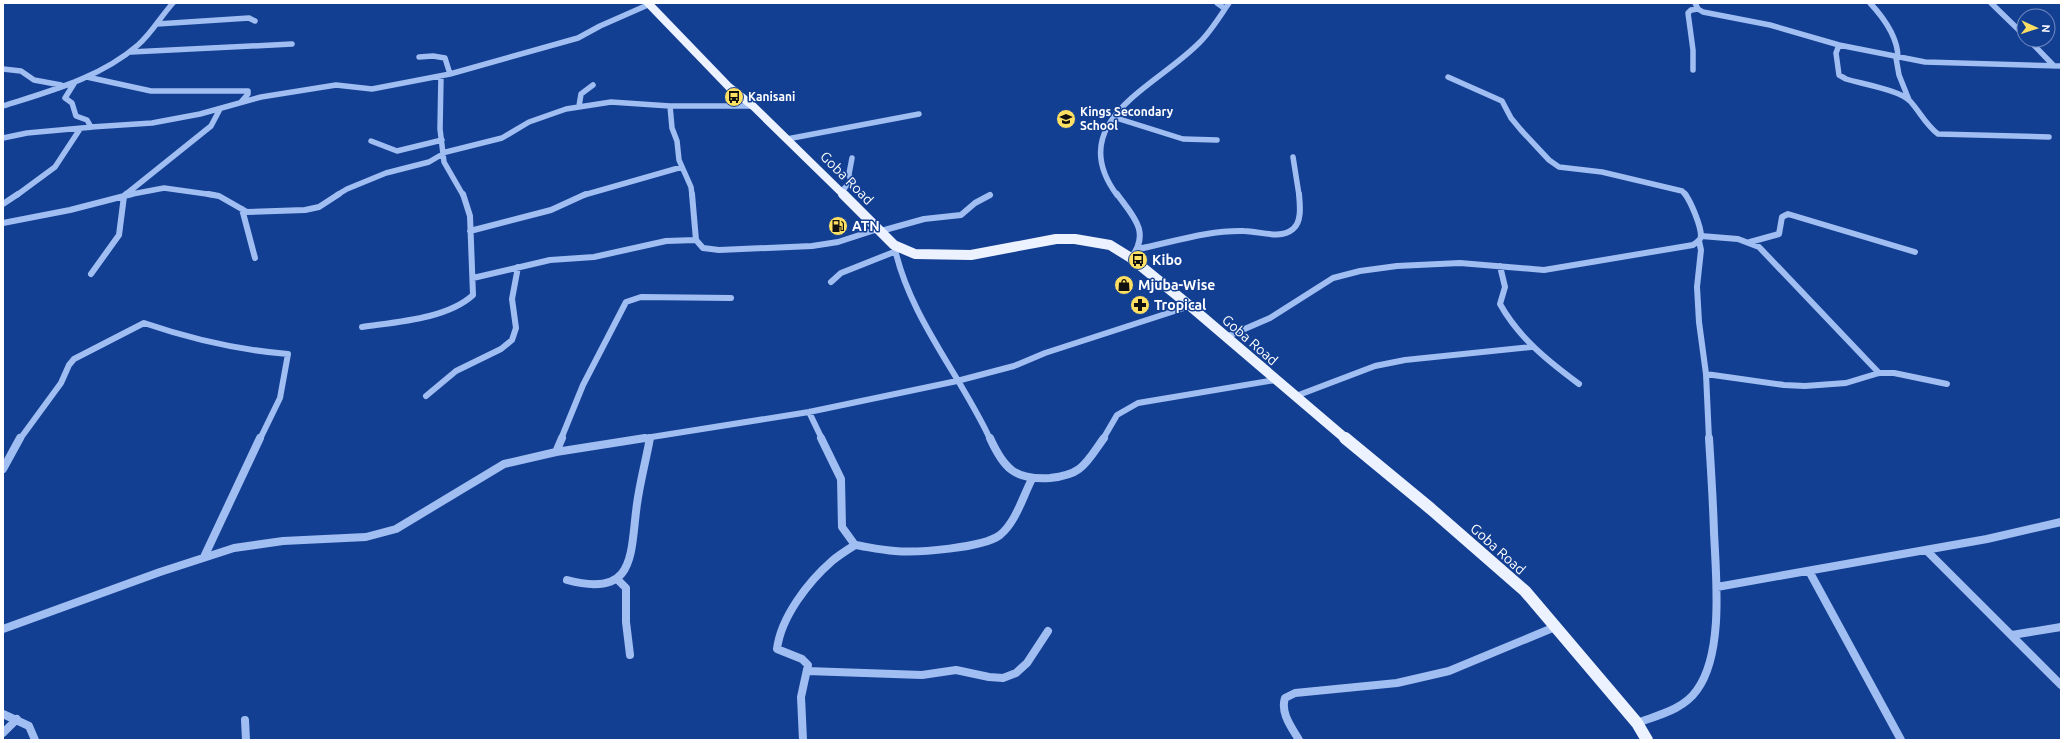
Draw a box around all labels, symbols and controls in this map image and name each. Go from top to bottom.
north arrow [2016,8,2056,48]
text: N [2040,24,2052,33]
bus stop icon: Kanisani [723,86,745,108]
place label: Kanisani [748,90,795,103]
place label: Kings Secondary School [1080,105,1174,132]
school or university icon: Kings Secondary School [1055,108,1077,130]
street label: Goba Road [817,148,877,208]
fuel station icon: ATN [827,215,849,237]
place label: ATN [852,218,880,234]
bus stop icon: Kibo [1127,249,1149,271]
place label: Kibo [1152,252,1182,268]
shop icon: Mjuba-Wise [1113,274,1135,296]
place label: Mjuba-Wise [1138,277,1215,293]
pharmacy icon: Tropical [1129,294,1151,316]
place label: Tropical [1154,297,1206,313]
street label: Goba Road [1219,312,1281,368]
street label: Goba Road [1467,520,1529,578]

